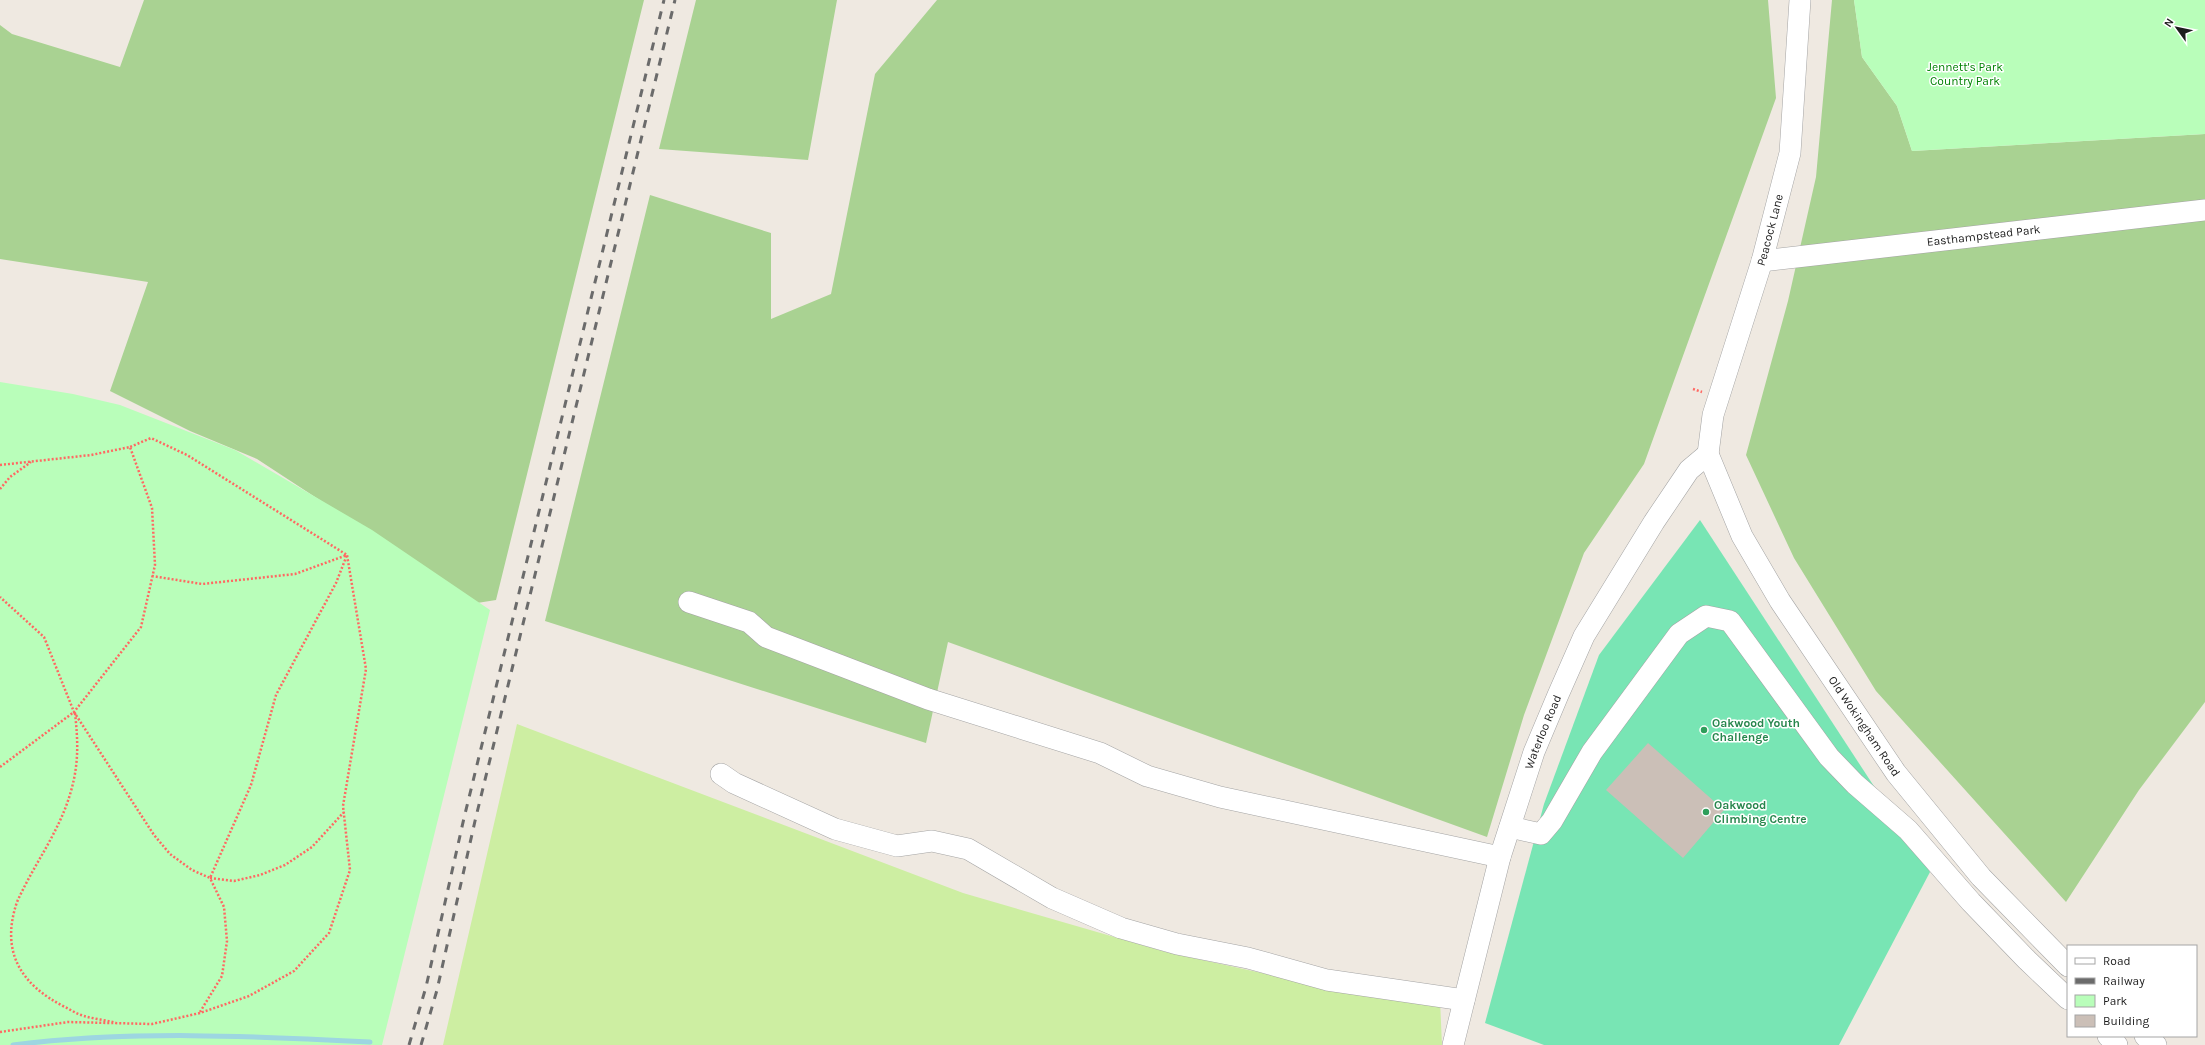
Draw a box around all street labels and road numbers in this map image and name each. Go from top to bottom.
street label: Peacock Lane [1754,193,1786,268]
street label: Easthampstead Park [1926,222,2041,249]
street label: Old Wokingham Road [1826,673,1903,779]
street label: Waterloo Road [1522,693,1564,771]

